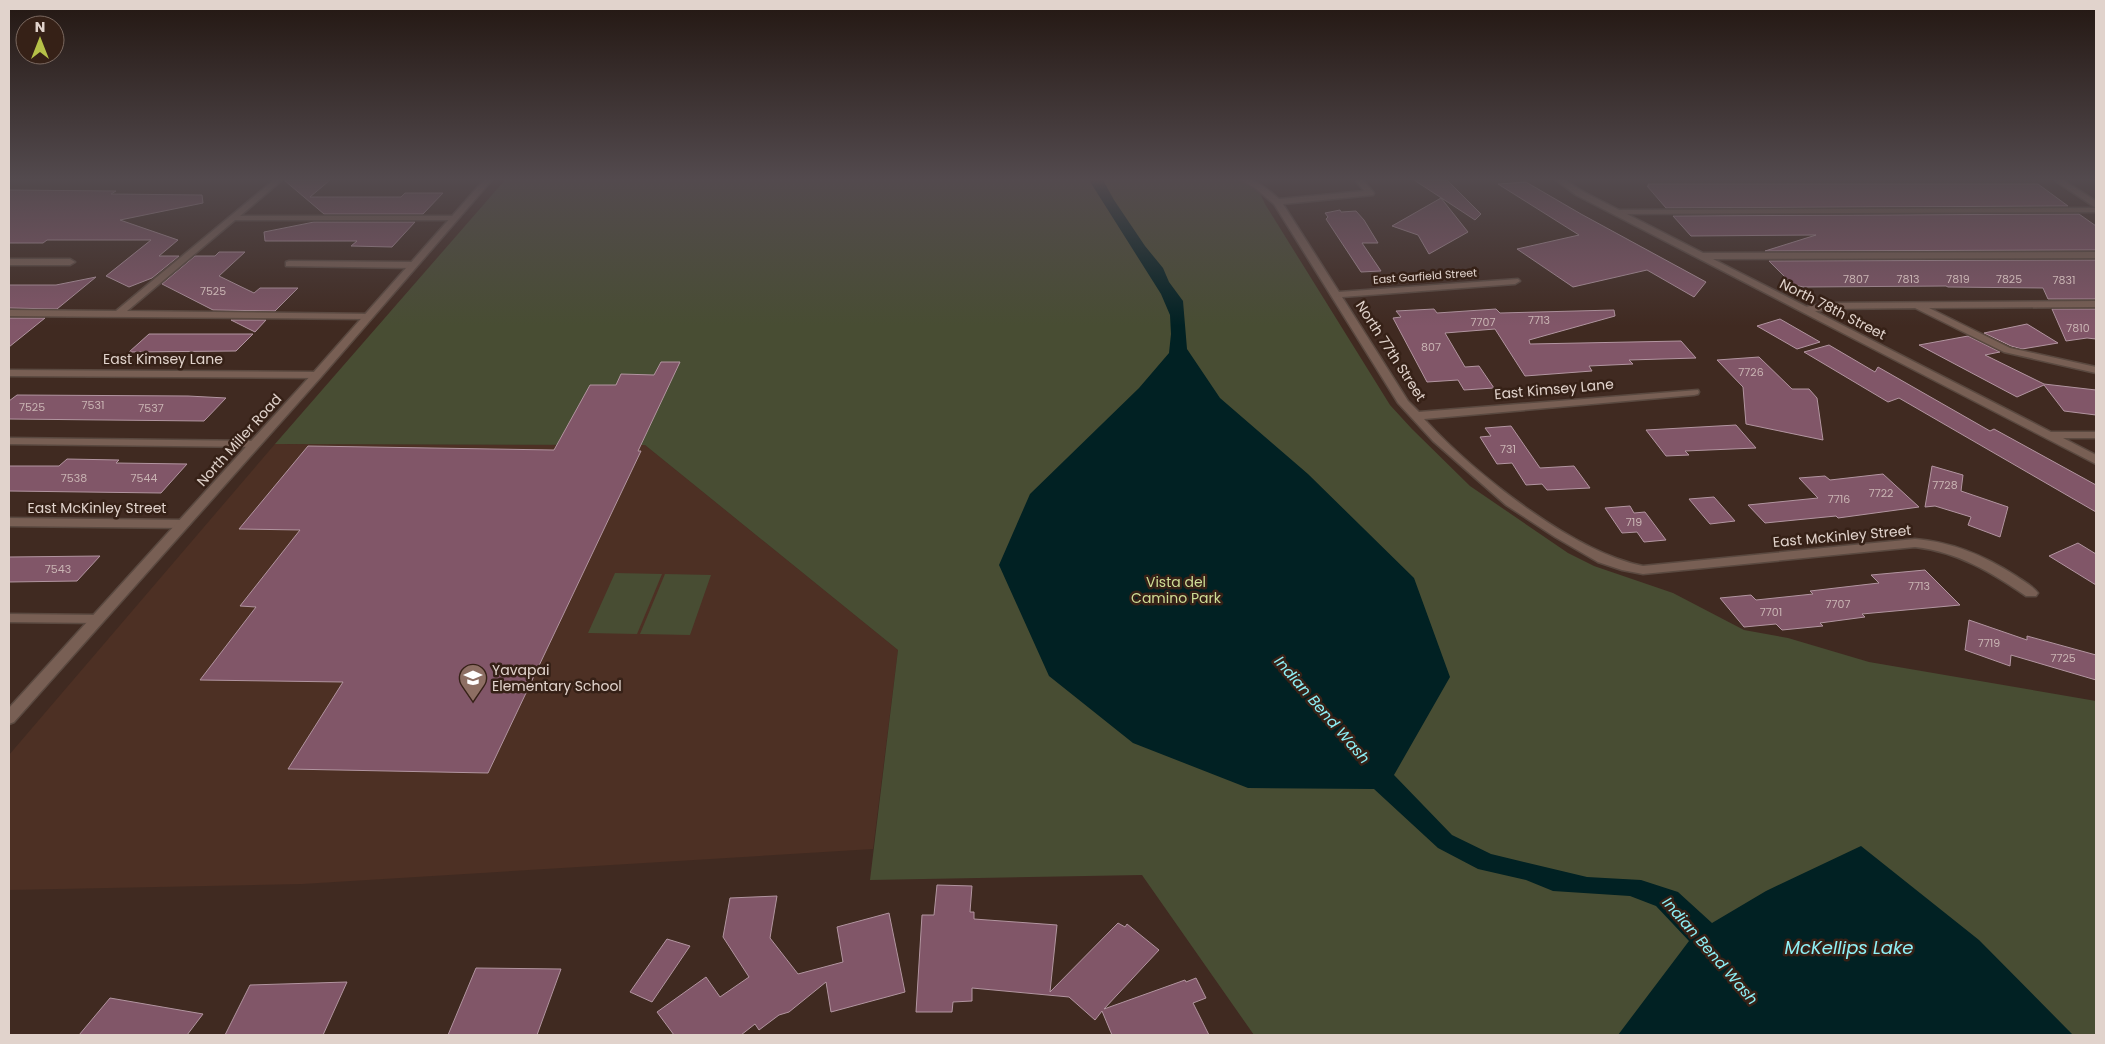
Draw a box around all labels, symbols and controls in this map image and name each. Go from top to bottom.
north arrow [15,15,65,65]
text: N [35,17,45,37]
street label: East Garfield Street [1372,264,1478,288]
house number: 7807 [1843,271,1869,287]
house number: 7813 [1897,271,1919,287]
house number: 7819 [1946,271,1970,287]
house number: 7825 [1996,271,2022,287]
house number: 7831 [2053,272,2075,288]
street label: North 78th Street [1776,274,1890,344]
house number: 7525 [200,283,226,299]
street label: North 77th Street [1351,297,1431,405]
house number: 7713 [1528,312,1550,328]
house number: 7707 [1471,314,1495,330]
house number: 7810 [2066,320,2090,336]
house number: 807 [1421,339,1441,355]
street label: East Kimsey Lane [103,349,223,369]
house number: 7726 [1738,364,1764,380]
street label: East Kimsey Lane [1493,374,1615,404]
street label: North Miller Road [192,389,286,491]
house number: 7531 [82,397,104,413]
house number: 7525 [19,399,45,415]
house number: 7537 [138,400,164,416]
house number: 731 [1500,441,1516,457]
house number: 7538 [61,470,87,486]
house number: 7544 [131,470,157,486]
house number: 7728 [1932,477,1958,493]
house number: 7722 [1869,485,1893,501]
house number: 7716 [1828,491,1850,507]
street label: East McKinley Street [28,498,166,518]
house number: 719 [1626,514,1642,530]
street label: East McKinley Street [1772,520,1912,552]
house number: 7543 [45,561,71,577]
park label: Vista del Camino Park [1131,572,1222,608]
house number: 7713 [1908,578,1930,594]
house number: 7707 [1826,596,1850,612]
house number: 7701 [1760,604,1782,620]
house number: 7719 [1978,635,2000,651]
house number: 7725 [2050,650,2076,666]
water label: Indian Bend Wash [1270,651,1375,768]
place label: Yavapai Elementary School [492,660,622,696]
school or university icon: Yavapai Elementary School [458,663,488,702]
water label: Indian Bend Wash [1658,892,1763,1009]
water label: McKellips Lake [1785,935,1913,960]

